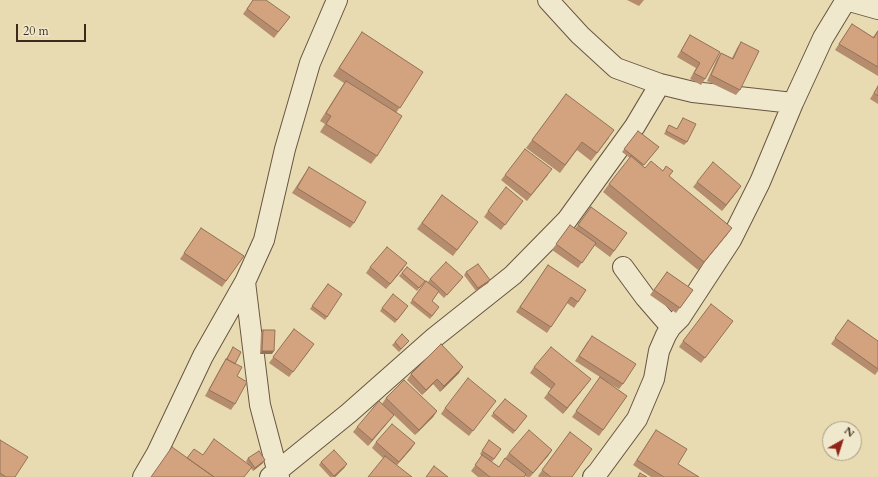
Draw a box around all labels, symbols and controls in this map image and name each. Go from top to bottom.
scale bar [18,16,88,42]
text: 20 m [23,23,49,39]
north arrow [822,421,862,461]
text: N [841,423,858,441]

